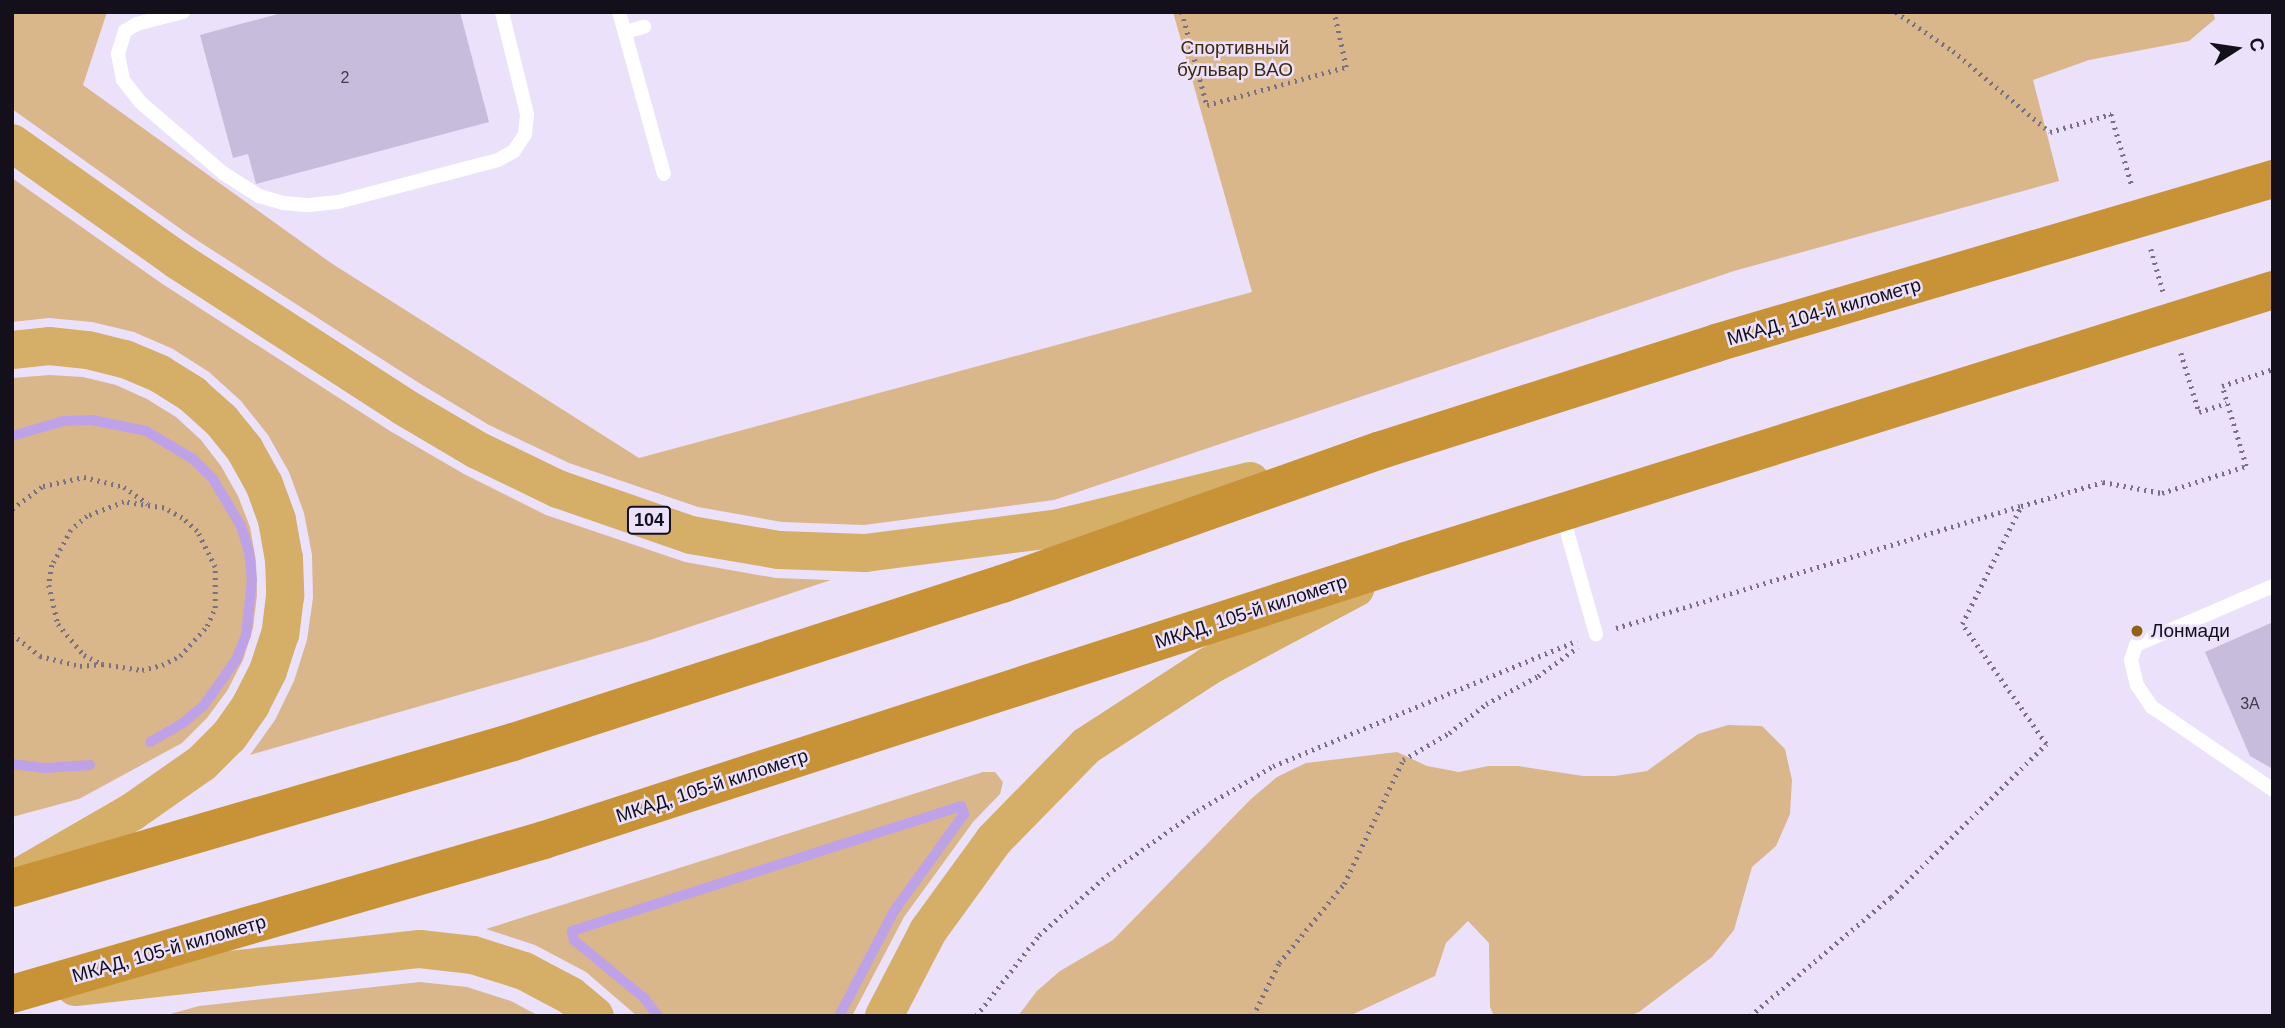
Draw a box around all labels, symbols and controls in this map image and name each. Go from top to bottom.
north arrow [2201,14,2271,84]
text: С [2245,36,2269,53]
park label: Спортивный бульвар ВАО [1177,37,1293,81]
house number: 2 [341,68,349,88]
street label: МКАД, 104-й километр [1724,273,1924,351]
road number: 104 [626,506,672,534]
street label: МКАД, 105-й километр [1152,570,1350,654]
place label: Лонмади [2151,620,2230,642]
marker: Лонмади [2129,623,2145,639]
house number: 3A [2240,694,2260,714]
street label: МКАД, 105-й километр [613,744,811,828]
street label: МКАД, 105-й километр [69,910,269,988]

